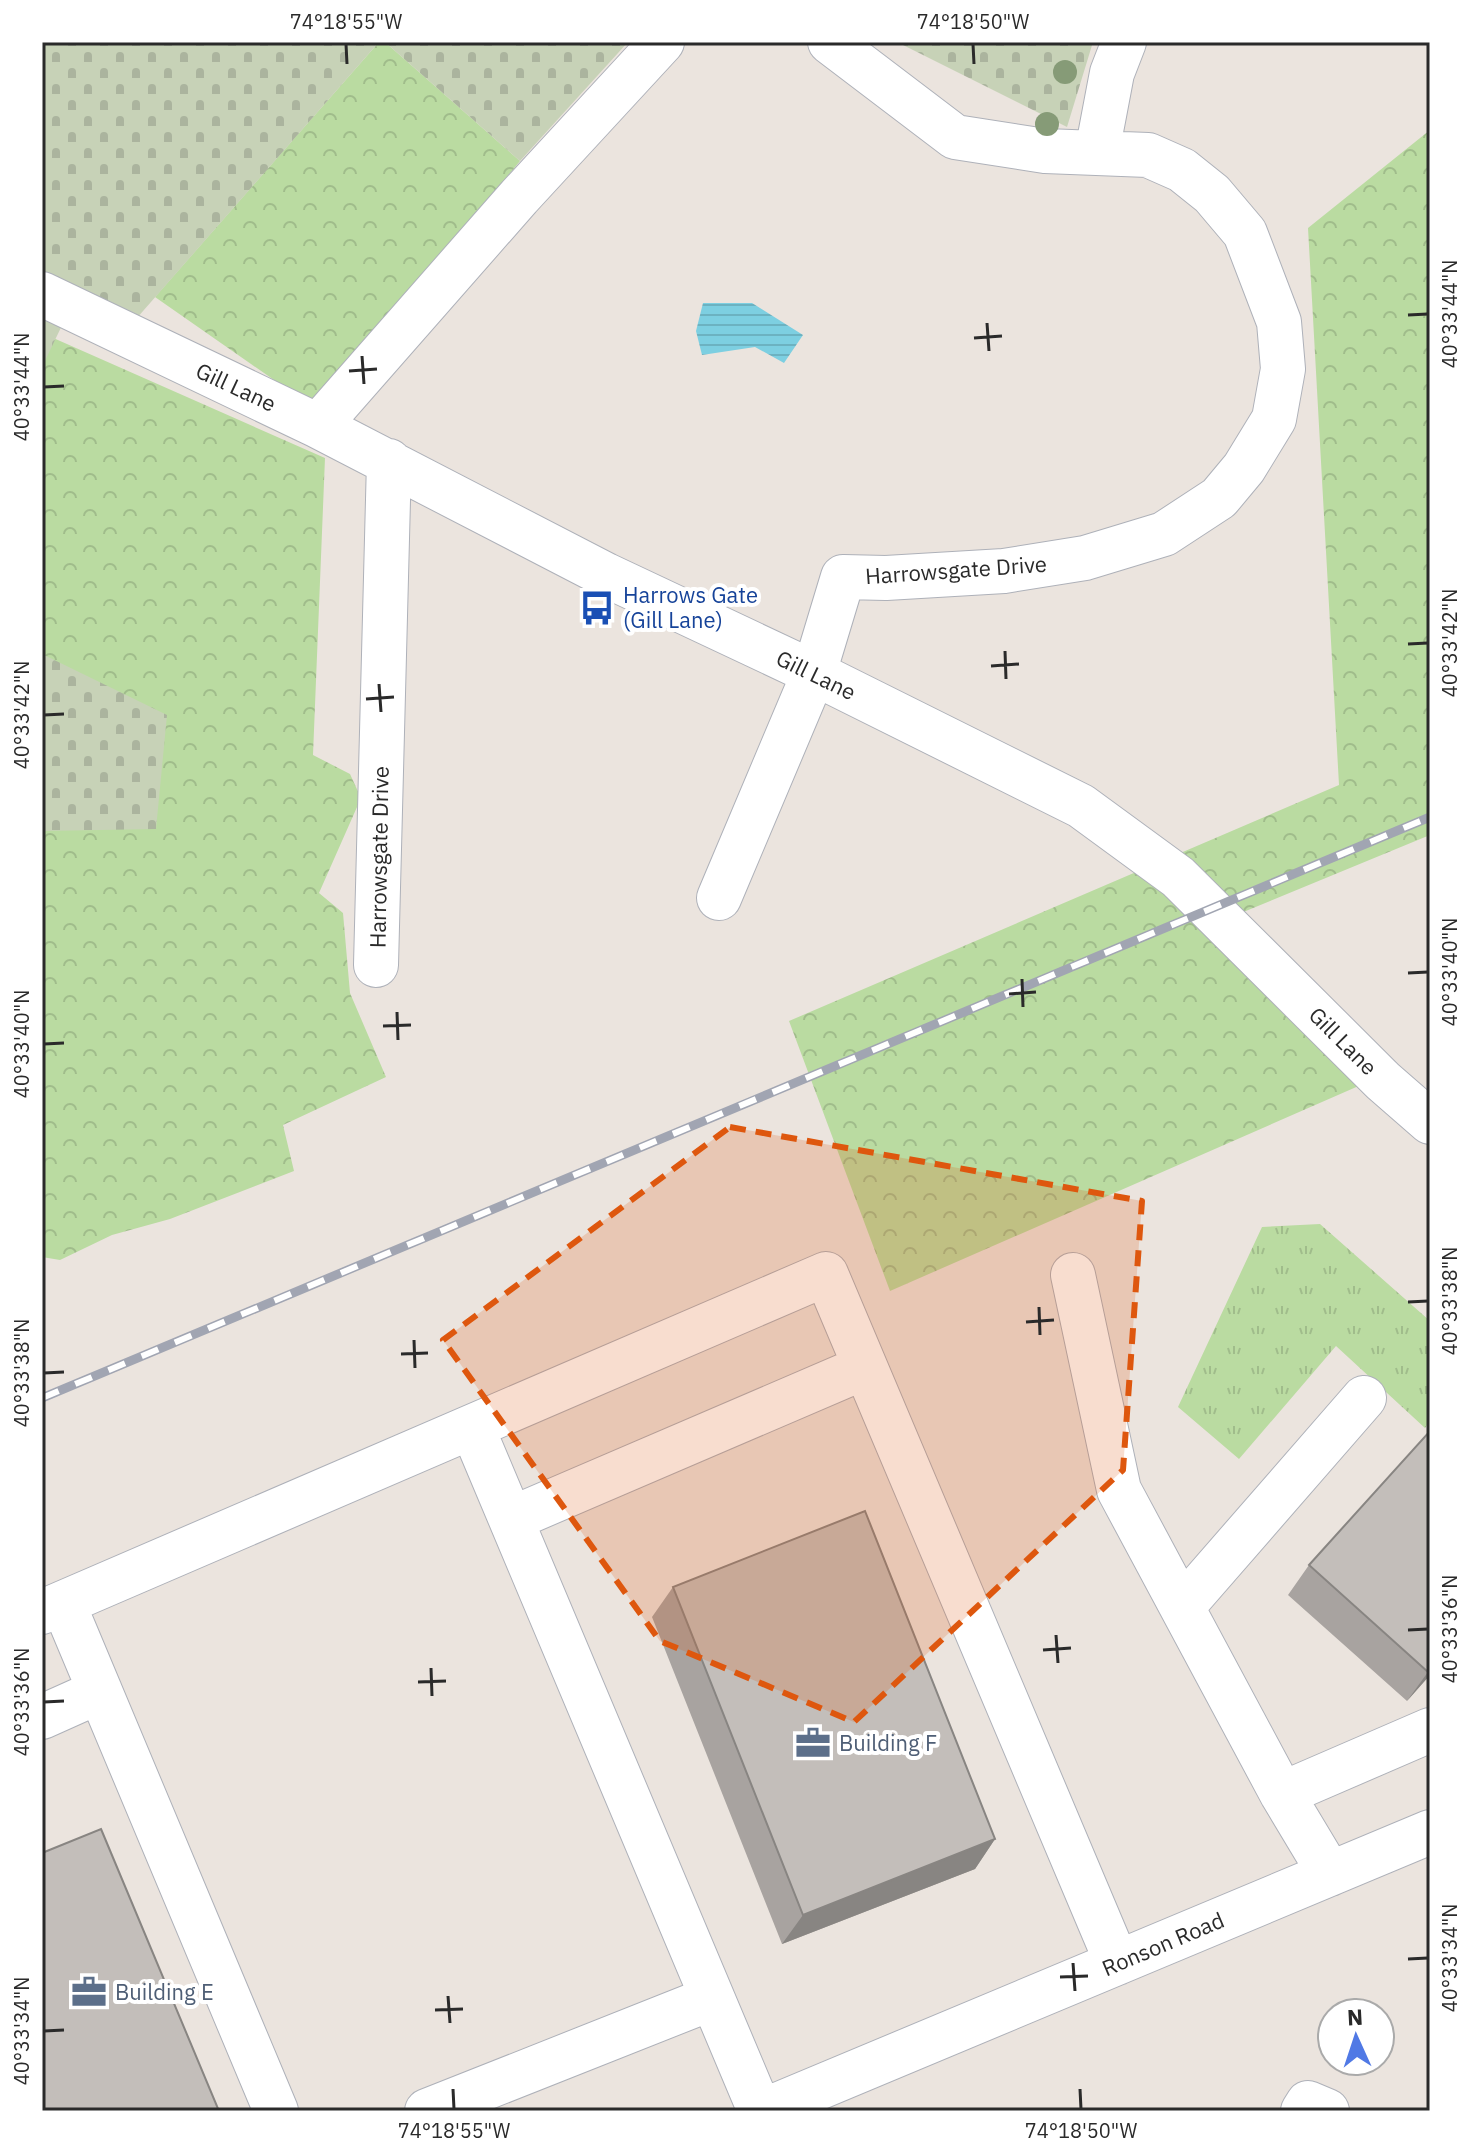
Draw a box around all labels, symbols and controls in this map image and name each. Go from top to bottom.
text: 74°18'55"W [290,8,403,35]
text: 74°18'50"W [917,8,1030,35]
text: 40°33'44"N [1436,260,1463,368]
text: 40°33'44"N [8,333,35,441]
street label: Gill Lane [191,355,281,418]
street label: Harrowsgate Drive [864,549,1048,590]
place label: Harrows Gate (Gill Lane) [623,580,758,634]
bus stop icon: Harrows Gate (Gill Lane) [578,589,616,627]
text: 40°33'42"N [1436,589,1463,697]
street label: Gill Lane [772,643,861,706]
text: 40°33'42"N [8,661,35,769]
street label: Harrowsgate Drive [362,766,395,948]
text: 40°33'40"N [1436,918,1463,1026]
text: 40°33'40"N [8,990,35,1098]
street label: Gill Lane [1303,1000,1384,1081]
text: 40°33'38"N [1436,1247,1463,1355]
text: 40°33'38"N [8,1319,35,1427]
text: 40°33'36"N [1436,1575,1463,1683]
text: 40°33'36"N [8,1648,35,1756]
office icon: Building F [794,1724,832,1762]
place label: Building F [839,1728,937,1757]
text: 40°33'34"N [1436,1904,1463,2012]
street label: Ronson Road [1097,1905,1228,1982]
office icon: Building E [70,1973,108,2011]
text: 40°33'34"N [8,1977,35,2085]
place label: Building E [115,1977,214,2006]
north arrow [1316,1997,1396,2077]
text: N [1346,2002,1364,2031]
text: 74°18'55"W [398,2117,511,2144]
text: 74°18'50"W [1025,2117,1138,2144]

